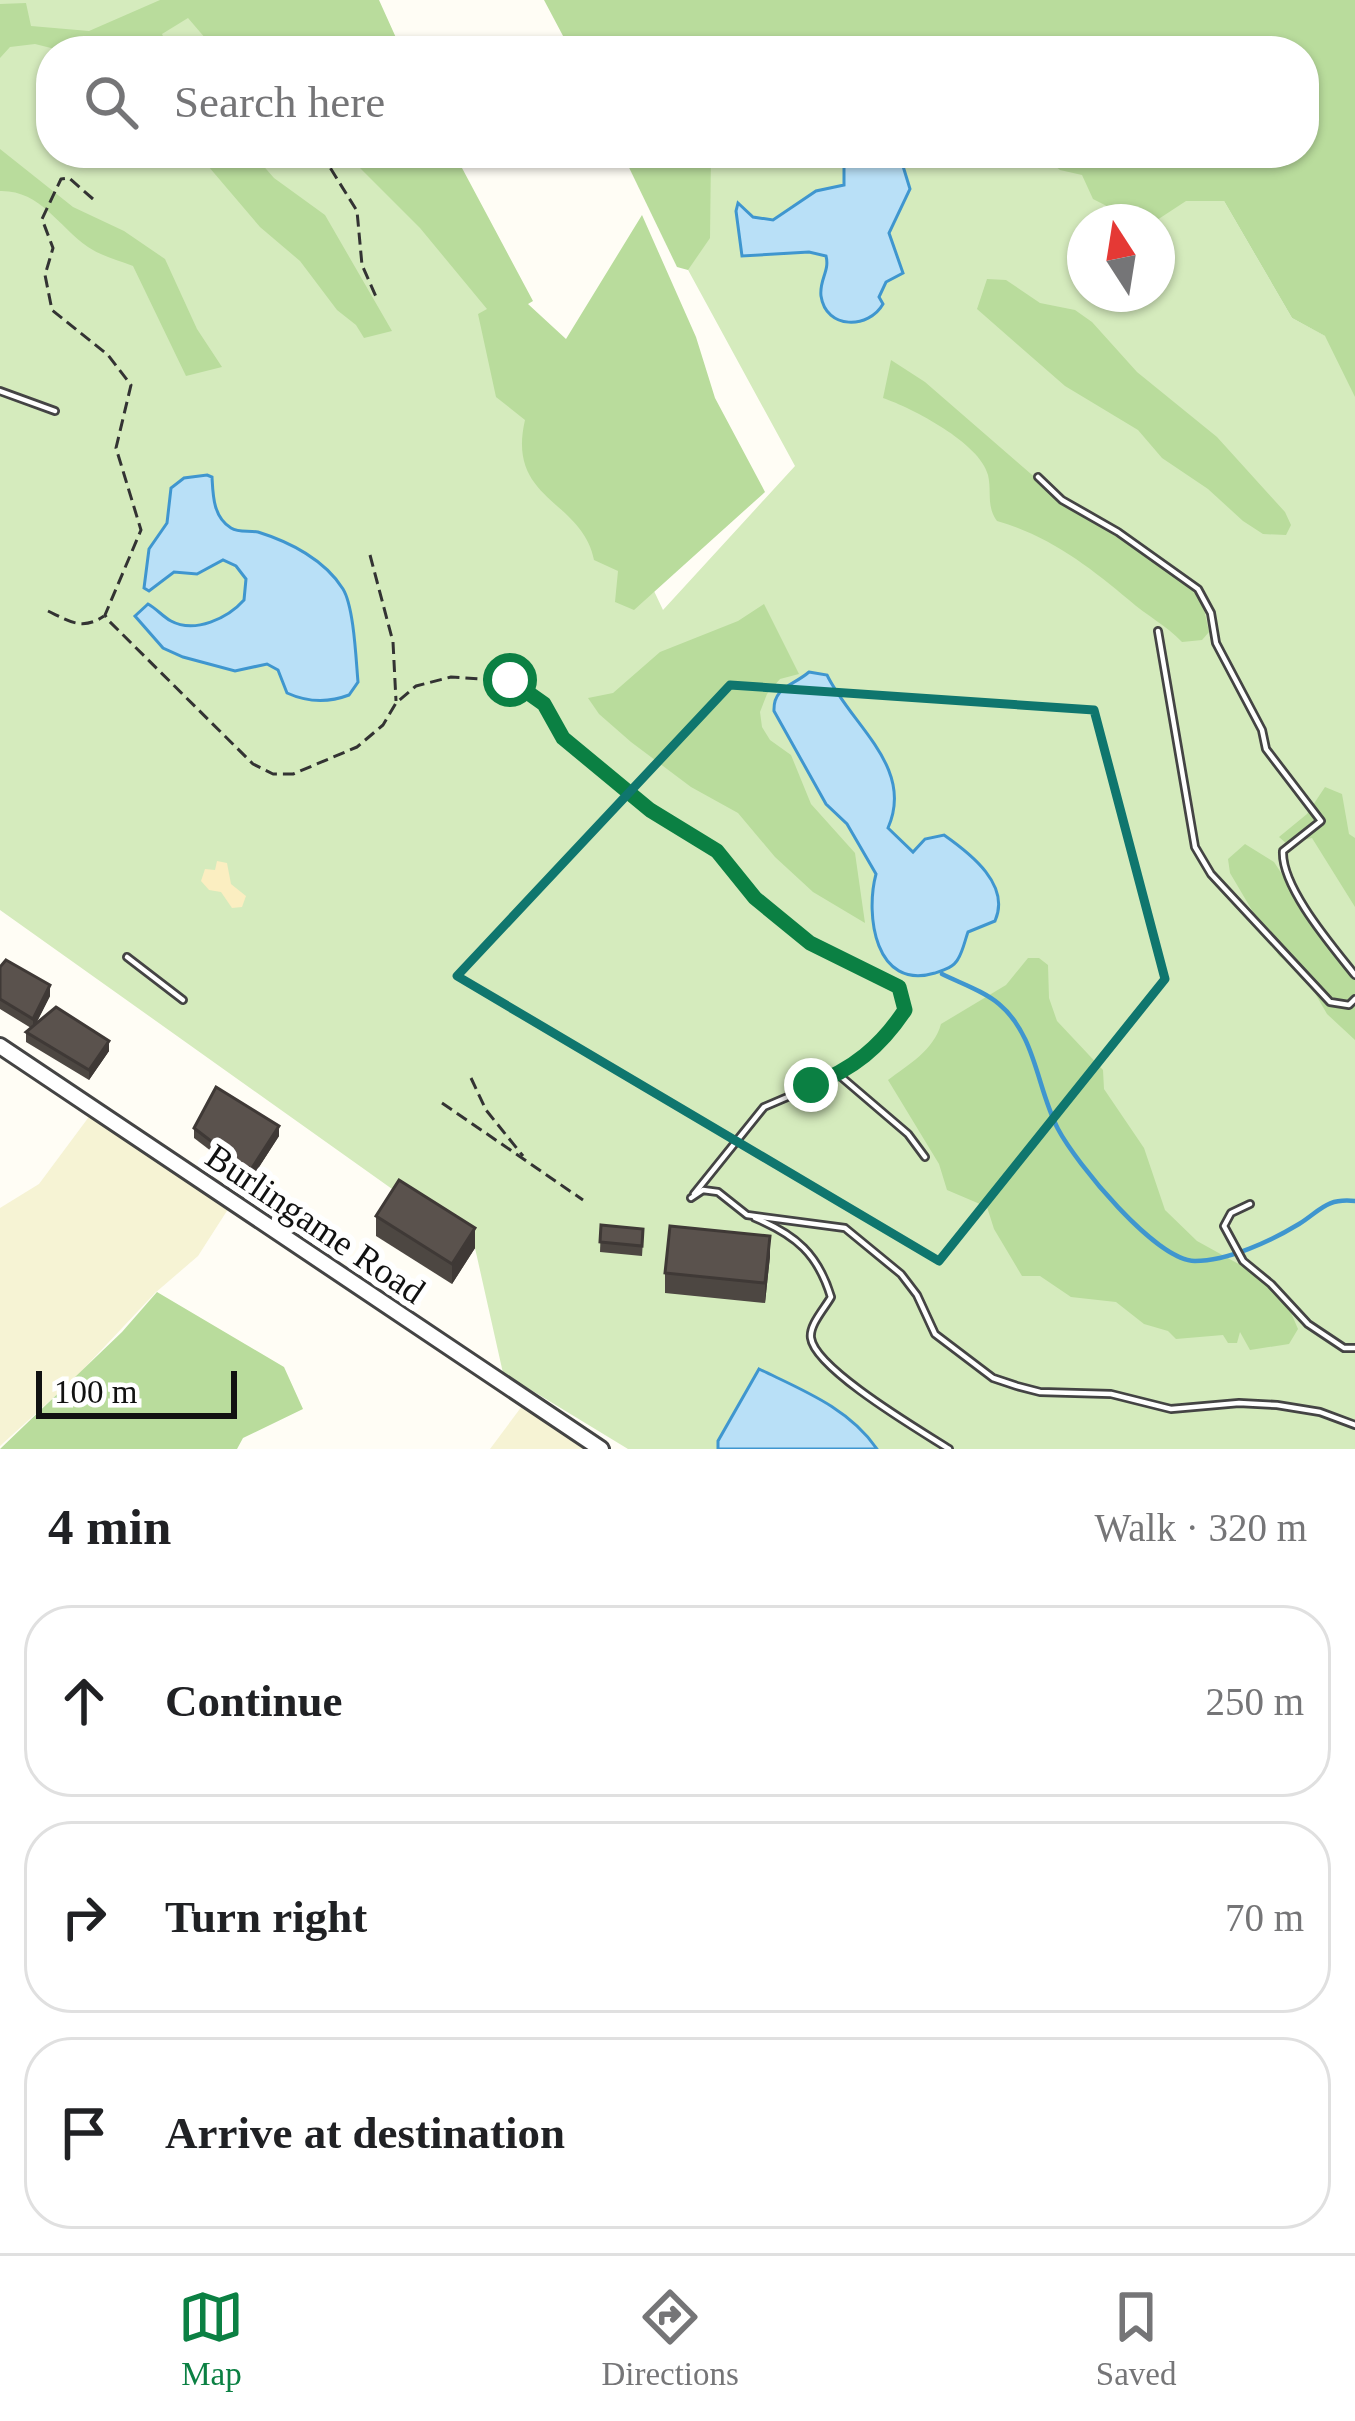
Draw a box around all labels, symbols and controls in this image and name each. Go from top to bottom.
search box [36,36,1319,168]
icon: search [78,69,144,135]
text: Search here [174,77,385,127]
north arrow [1067,204,1175,312]
route start [483,653,537,707]
route end [784,1058,838,1112]
street label: Burlingame Road [199,1136,432,1312]
scale bar [36,1365,237,1418]
text: 100 m [54,1374,137,1410]
text: 4 min [48,1499,171,1555]
text: Walk · 320 m [1095,1506,1307,1549]
icon: ahead [51,1668,117,1734]
text: Continue [165,1676,343,1726]
text: 250 m [1205,1680,1304,1723]
icon: right [51,1884,117,1950]
text: Turn right [165,1892,367,1942]
text: 70 m [1225,1896,1304,1939]
icon: arrive [51,2100,117,2166]
text: Arrive at destination [165,2108,565,2158]
tab: Map [178,2284,244,2393]
tab: Directions [601,2284,739,2393]
tab: Saved [1096,2284,1177,2393]

